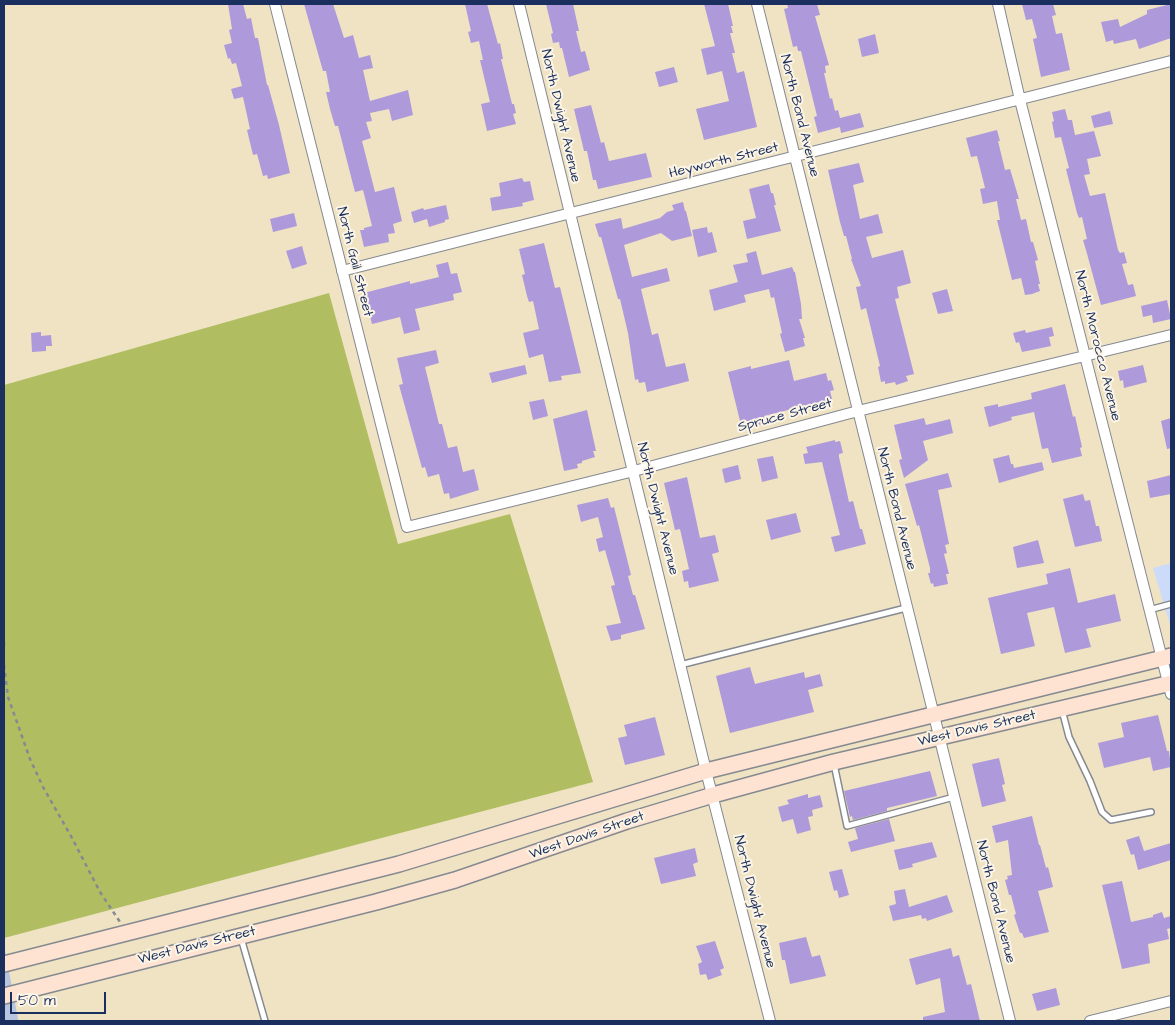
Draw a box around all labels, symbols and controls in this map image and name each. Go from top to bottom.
street label: North Dwight Avenue [537,48,583,184]
street label: North Bond Avenue [776,53,822,179]
street label: Heyworth Street [668,139,780,183]
street label: North Gail Street [332,205,376,319]
street label: North Morocco Avenue [1070,269,1124,423]
street label: Spruce Street [736,395,834,437]
street label: North Dwight Avenue [632,441,682,577]
street label: North Bond Avenue [873,446,919,572]
street label: West Davis Street [916,707,1038,751]
street label: West Davis Street [527,808,647,864]
street label: North Dwight Avenue [729,834,779,970]
street label: North Bond Avenue [972,839,1018,965]
street label: West Davis Street [137,923,257,969]
scale bar [12,982,109,1014]
text: 50 m [18,990,56,1011]

